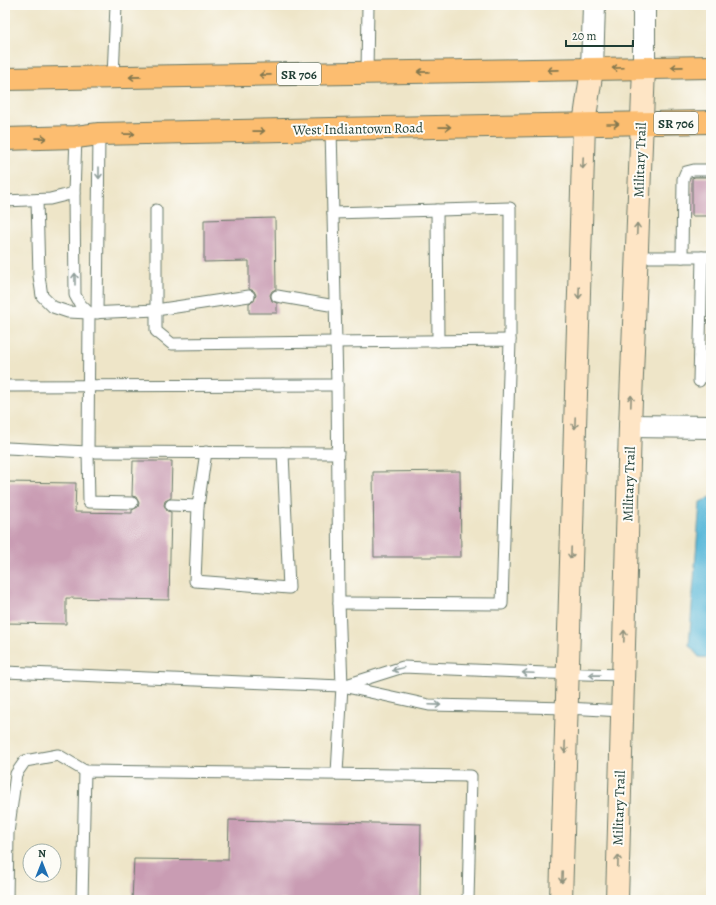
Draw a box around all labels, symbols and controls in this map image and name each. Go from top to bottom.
scale bar [566,22,633,48]
text: 20 m [572,28,596,44]
road number: SR 706 [277,63,321,85]
one-way arrow [671,63,684,71]
one-way arrow [612,65,625,72]
one-way arrow [547,66,560,74]
one-way arrow [417,68,430,76]
one-way arrow [259,71,272,78]
one-way arrow [129,73,142,81]
road number: SR 706 [654,112,698,134]
street label: West Indiantown Road [292,118,424,140]
one-way arrow [606,120,619,128]
street label: Military Trail [629,122,651,198]
one-way arrow [438,123,451,131]
one-way arrow [252,127,265,134]
one-way arrow [122,130,135,138]
one-way arrow [34,134,47,142]
one-way arrow [579,156,586,169]
one-way arrow [95,166,103,179]
one-way arrow [634,223,641,236]
one-way arrow [71,273,79,286]
one-way arrow [575,286,582,299]
one-way arrow [628,395,635,408]
one-way arrow [571,416,578,429]
street label: Military Trail [618,446,640,522]
one-way arrow [567,546,574,559]
one-way arrow [620,630,628,643]
one-way arrow [392,665,405,673]
one-way arrow [522,669,535,676]
one-way arrow [589,671,602,679]
one-way arrow [428,702,441,709]
one-way arrow [562,740,569,753]
street label: Military Trail [608,770,630,846]
north arrow [22,843,62,883]
text: N [38,846,46,861]
one-way arrow [614,855,622,868]
one-way arrow [558,870,566,883]

